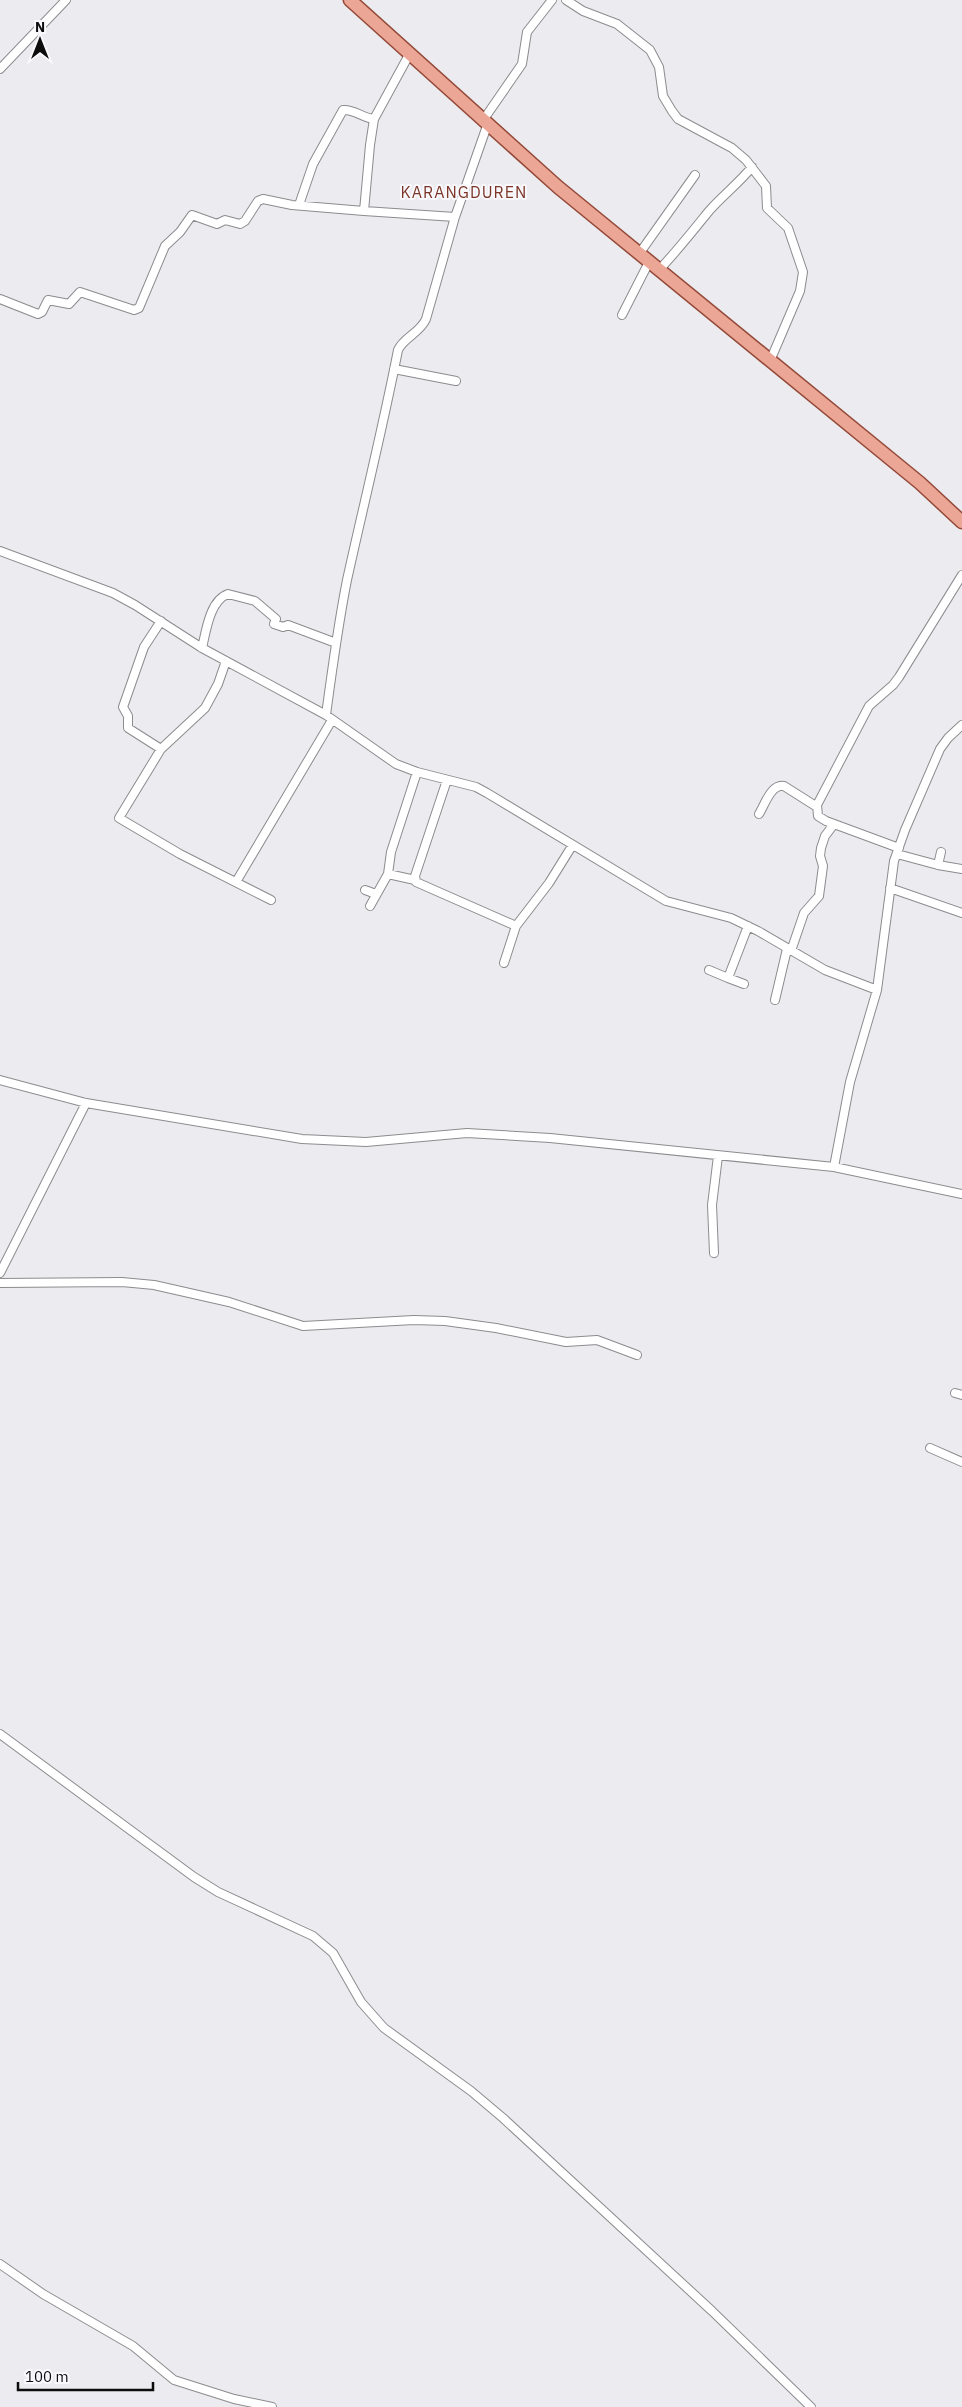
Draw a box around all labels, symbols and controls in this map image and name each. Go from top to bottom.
north arrow [15,15,65,65]
text: N [35,18,45,36]
district label: KARANGDUREN [401,182,527,202]
scale bar [18,2360,152,2392]
text: 100 m [25,2367,69,2386]

